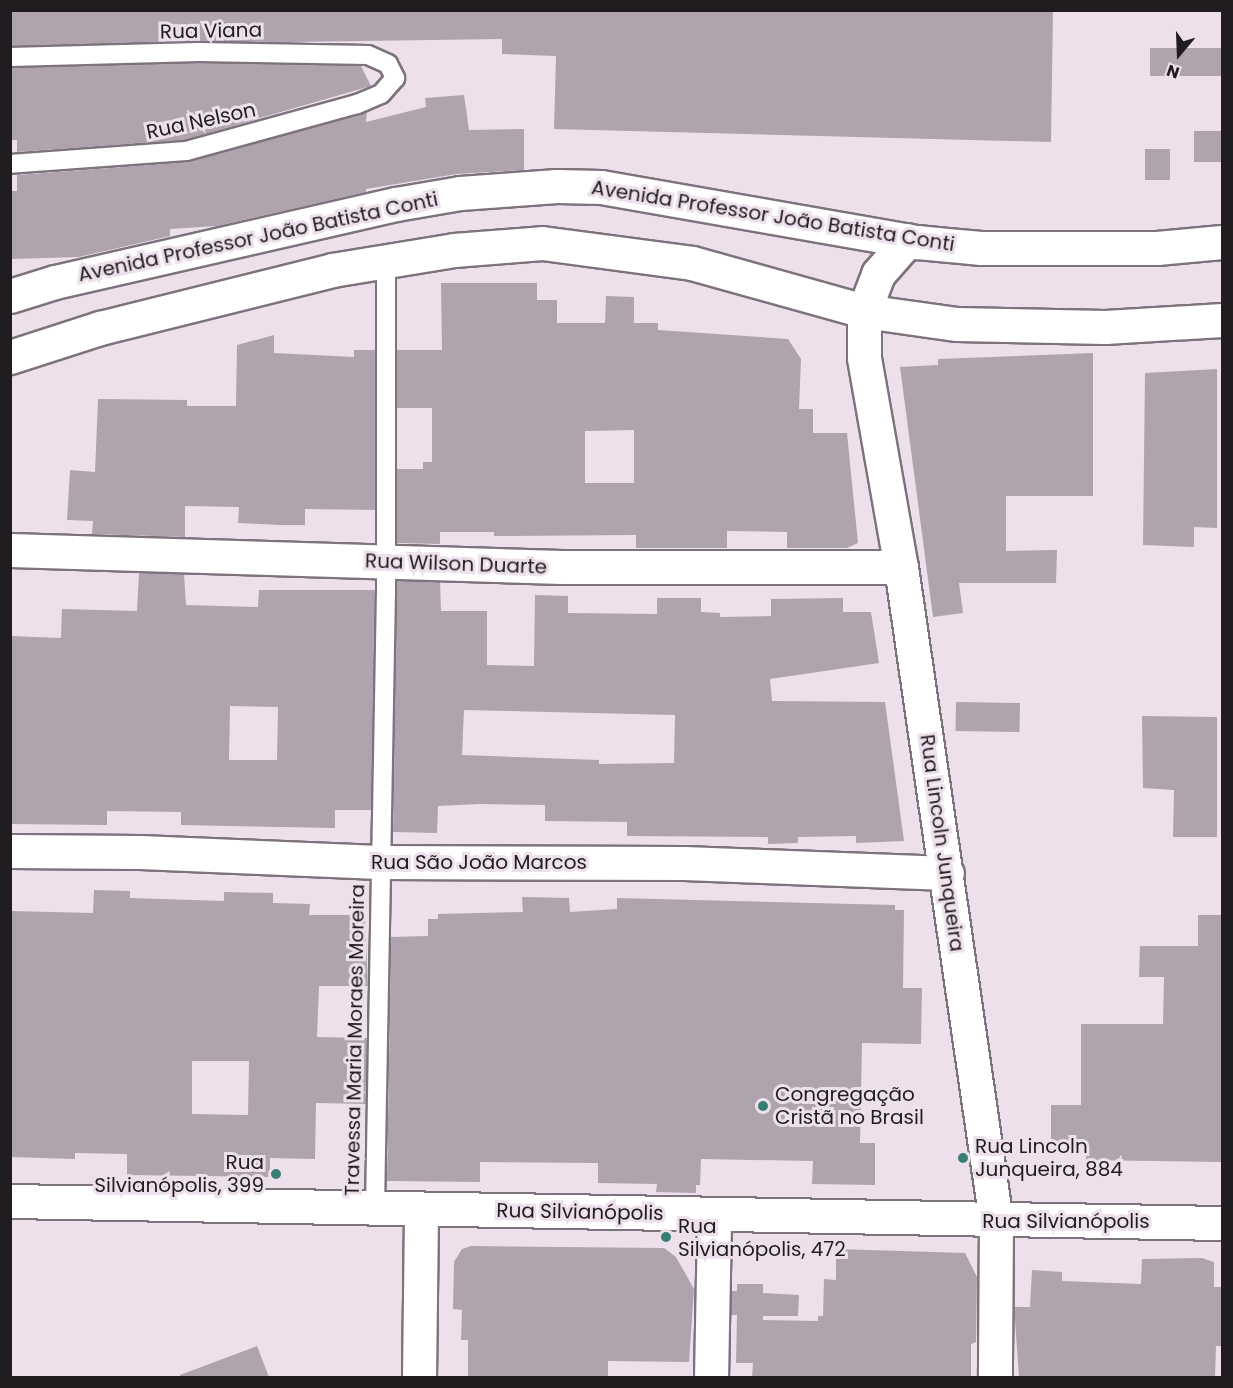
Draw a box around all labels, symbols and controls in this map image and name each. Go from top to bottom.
street label: Rua Viana [160,18,262,44]
north arrow [1149,24,1209,84]
text: N [1164,59,1182,84]
street label: Rua Nelson [144,98,258,144]
street label: Avenida Professor João Batista Conti [590,175,956,257]
street label: Avenida Professor João Batista Conti [76,187,440,287]
street label: Rua Wilson Duarte [365,549,547,579]
street label: Rua Lincoln Junqueira [915,733,969,953]
street label: Rua São João Marcos [371,850,587,874]
street label: Travessa Maria Moraes Moreira [340,884,370,1196]
place label: Congregação Cristã no Brasil [775,1082,924,1129]
marker: Congregação Cristã no Brasil [756,1099,770,1113]
place label: Rua Lincoln Junqueira, 884 [975,1134,1123,1181]
place label: Rua Silvianópolis, 399 [94,1150,264,1197]
marker: Rua Lincoln Junqueira, 884 [956,1151,970,1165]
marker: Rua Silvianópolis, 399 [269,1167,283,1181]
street label: Rua Silvianópolis [496,1199,664,1225]
street label: Rua Silvianópolis [982,1209,1150,1233]
place label: Rua Silvianópolis, 472 [678,1214,846,1261]
marker: Rua Silvianópolis, 472 [659,1230,673,1244]

